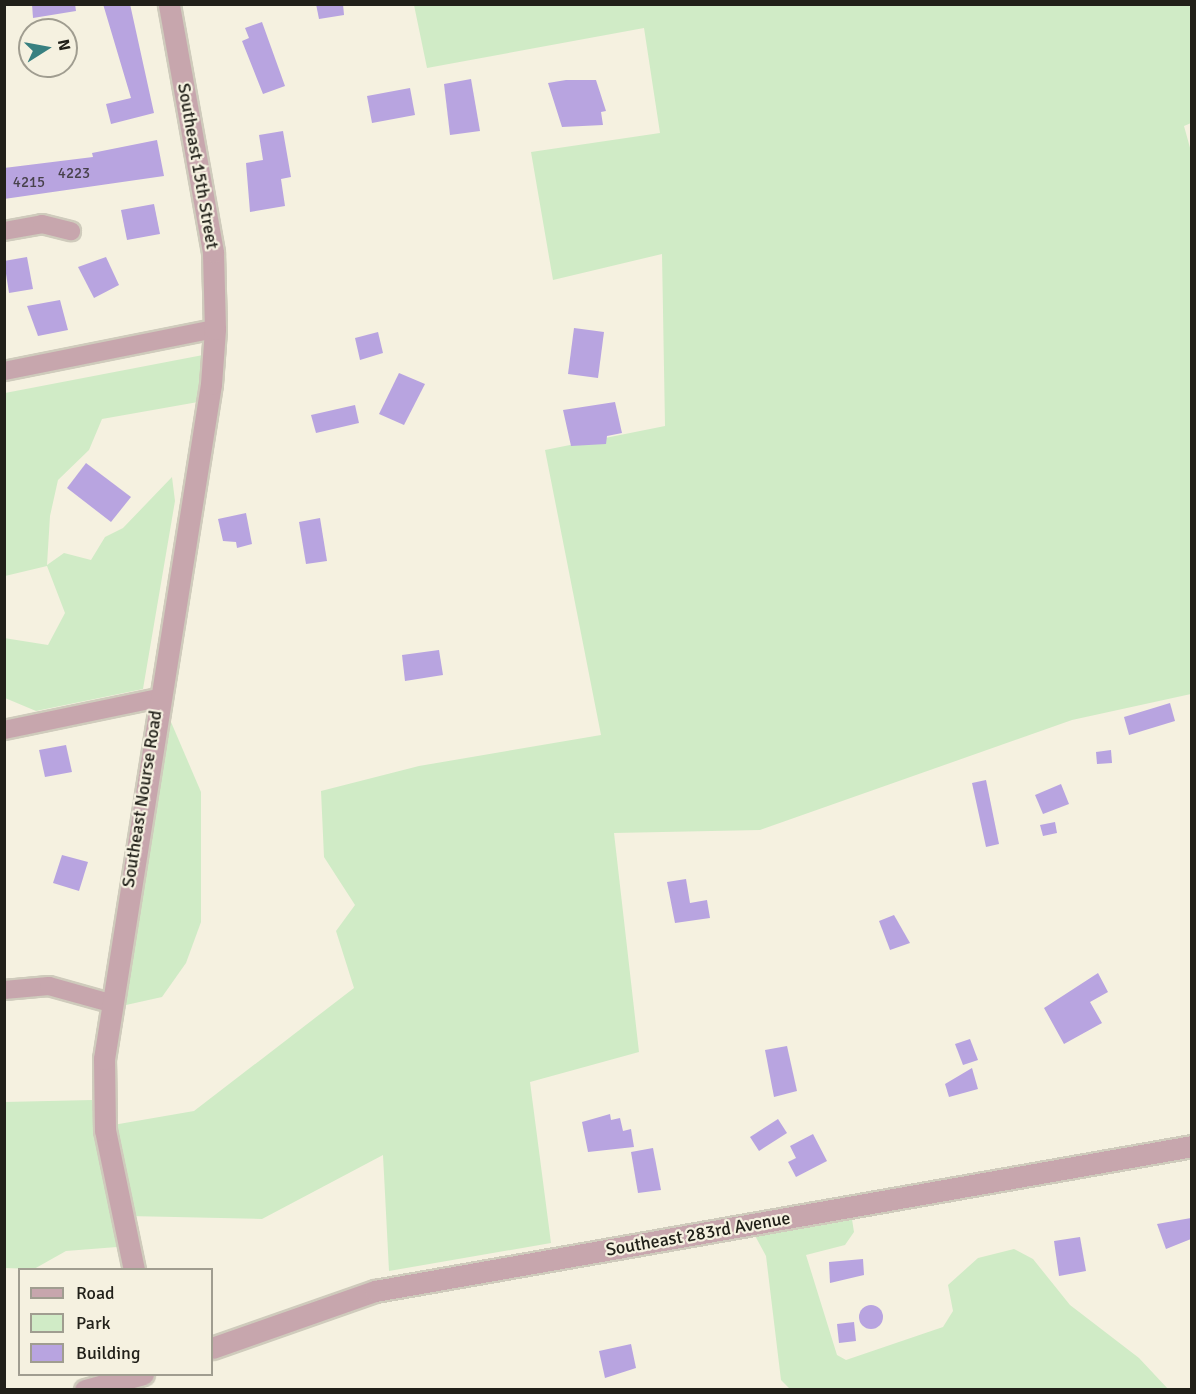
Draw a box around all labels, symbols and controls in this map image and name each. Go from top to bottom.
north arrow [18,18,78,78]
text: N [53,38,75,52]
street label: Southeast 15th Street [173,81,223,251]
house number: 4223 [58,165,90,183]
house number: 4215 [13,174,45,192]
street label: Southeast Nourse Road [117,709,167,889]
street label: Southeast 283rd Avenue [604,1207,792,1261]
legend [18,1268,213,1376]
text: Road [76,1282,115,1304]
text: Park [76,1312,111,1334]
text: Building [76,1342,140,1364]

